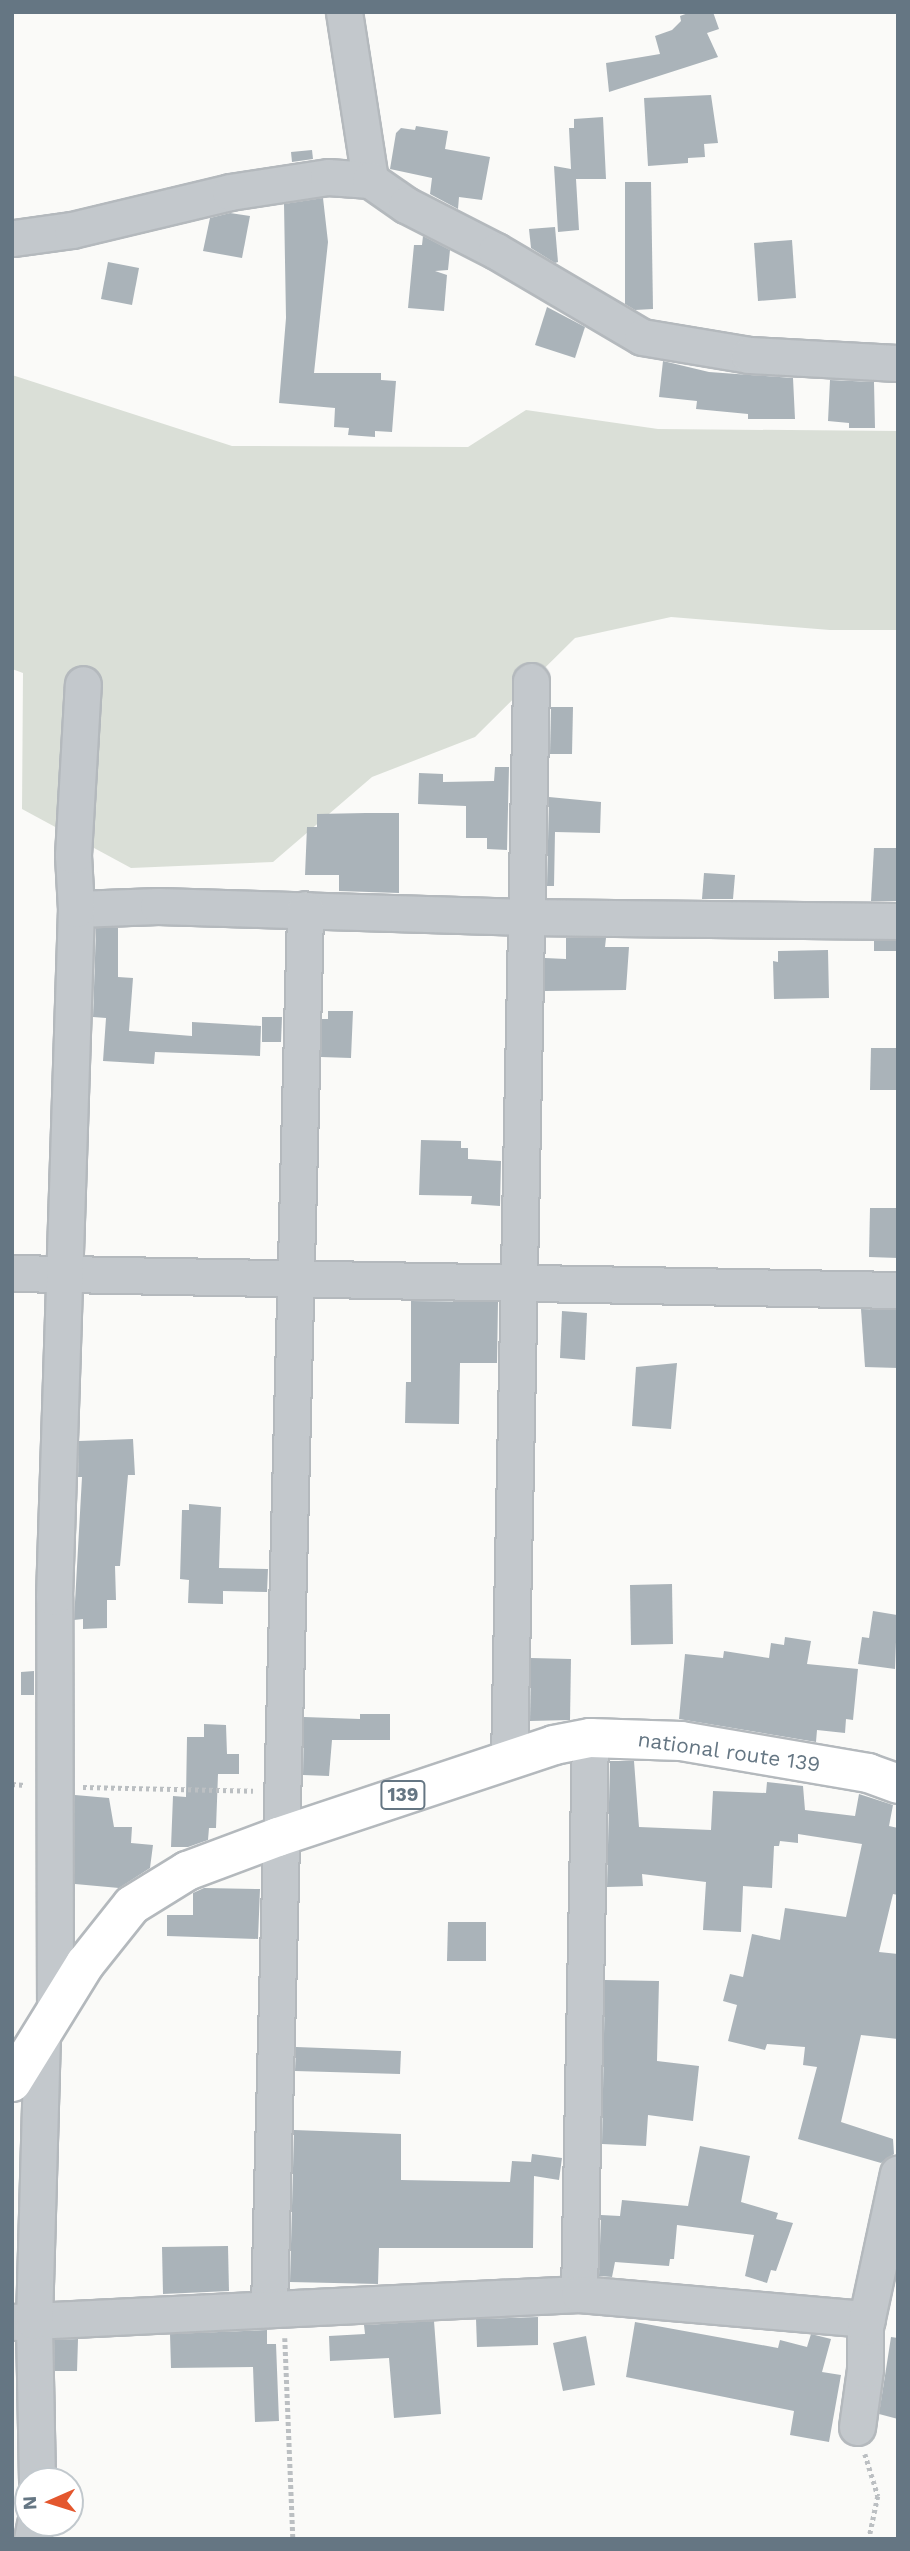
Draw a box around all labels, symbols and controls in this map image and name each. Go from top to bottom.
street label: national route 139 [636,1727,822,1777]
road number: 139 [380,1780,426,1811]
north arrow [14,2467,84,2537]
text: N [18,2495,41,2511]

